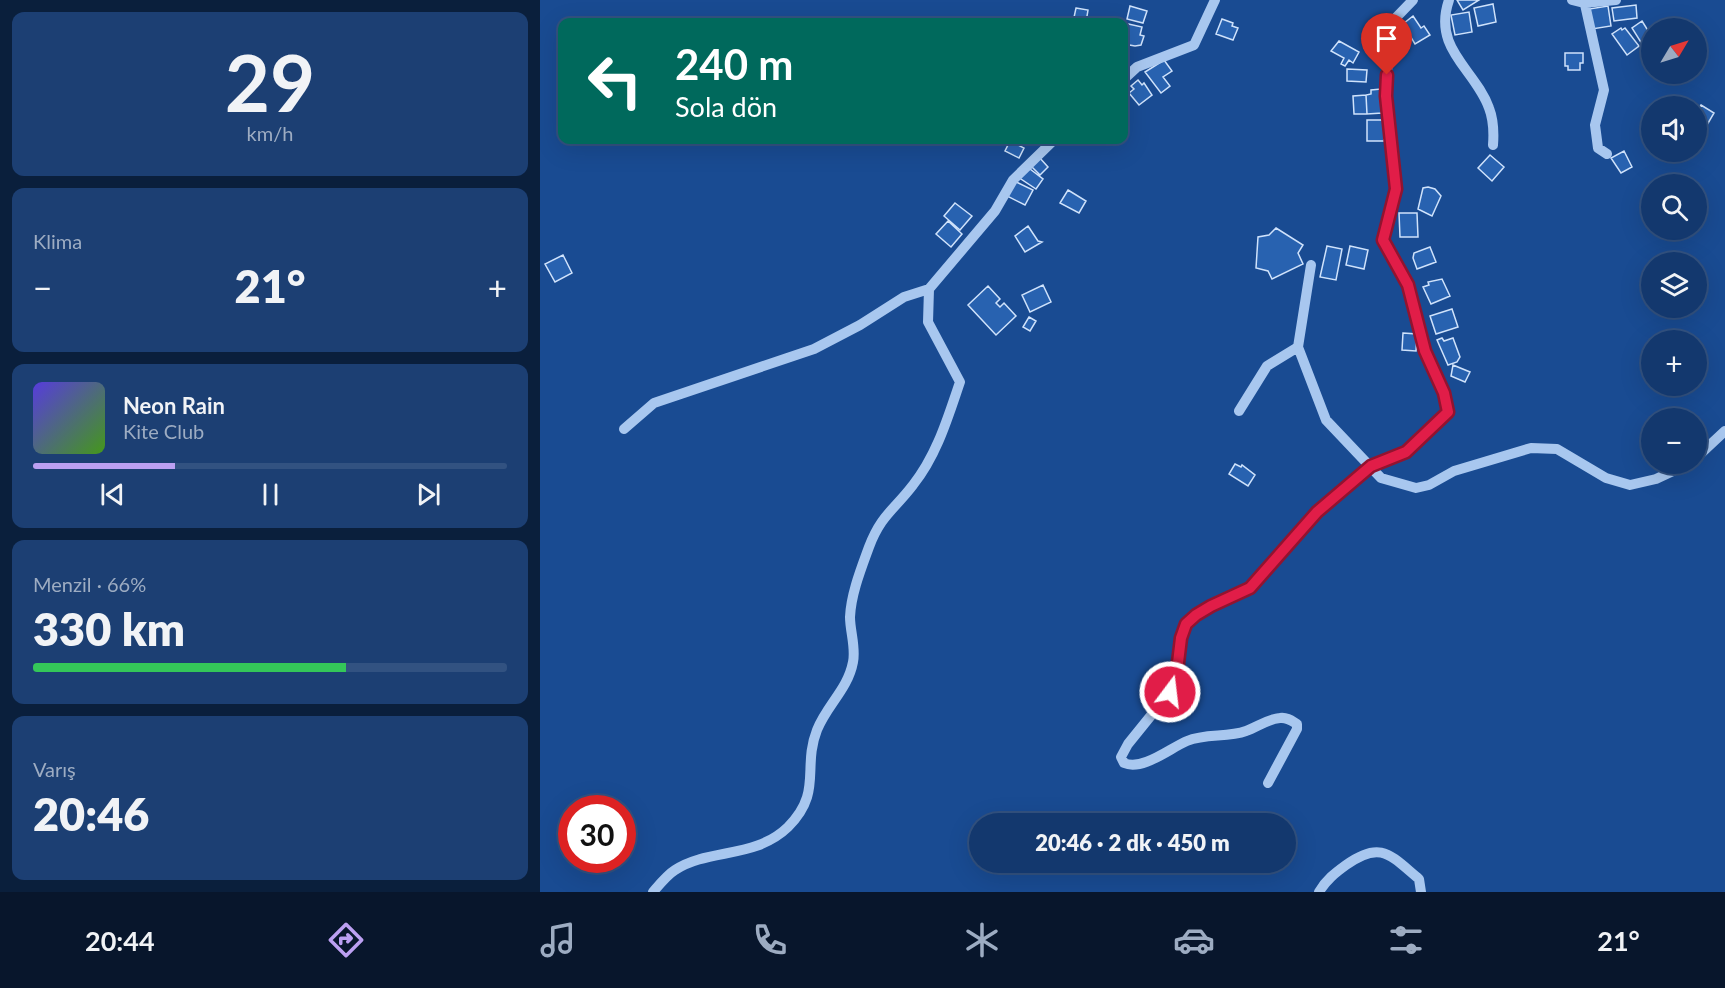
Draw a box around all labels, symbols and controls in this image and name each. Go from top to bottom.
pin [1361,13,1412,75]
north arrow [1641,18,1707,84]
map controls [1641,18,1707,474]
icon: arrive [1370,22,1403,55]
text: 29 [225,35,315,129]
text: 240 m [675,39,793,89]
icon: left [576,42,654,120]
text: Sola dön [675,90,777,123]
button: sound [1641,96,1707,162]
text: km/h [247,121,293,145]
button: search [1641,174,1707,240]
text: Klima [33,229,82,253]
button: layers [1641,252,1707,318]
text: 21° [235,259,305,313]
text: − [33,267,52,307]
text: + [488,267,507,307]
button: + [1641,330,1707,396]
text: Neon Rain [123,392,225,419]
button: − [1641,408,1707,474]
text: Kite Club [123,419,204,443]
icon: previous [96,478,129,511]
icon: pause [254,478,287,511]
icon: next [412,478,445,511]
text: Menzil · 66% [33,572,146,596]
text: 330 km [33,602,185,656]
position arrow [1138,660,1202,724]
text: Varış [33,757,76,781]
text: 20:46 [33,787,149,841]
speed limit sign: 30 [558,795,636,873]
text: 20:46 · 2 dk · 450 m [1035,829,1230,856]
icon: directions [325,919,367,961]
icon: music [537,919,579,961]
icon: phone [749,919,791,961]
icon: climate [961,919,1003,961]
icon: car [1173,919,1215,961]
icon: filters [1385,919,1427,961]
text: 20:44 [85,924,155,957]
text: 21° [1597,924,1640,957]

